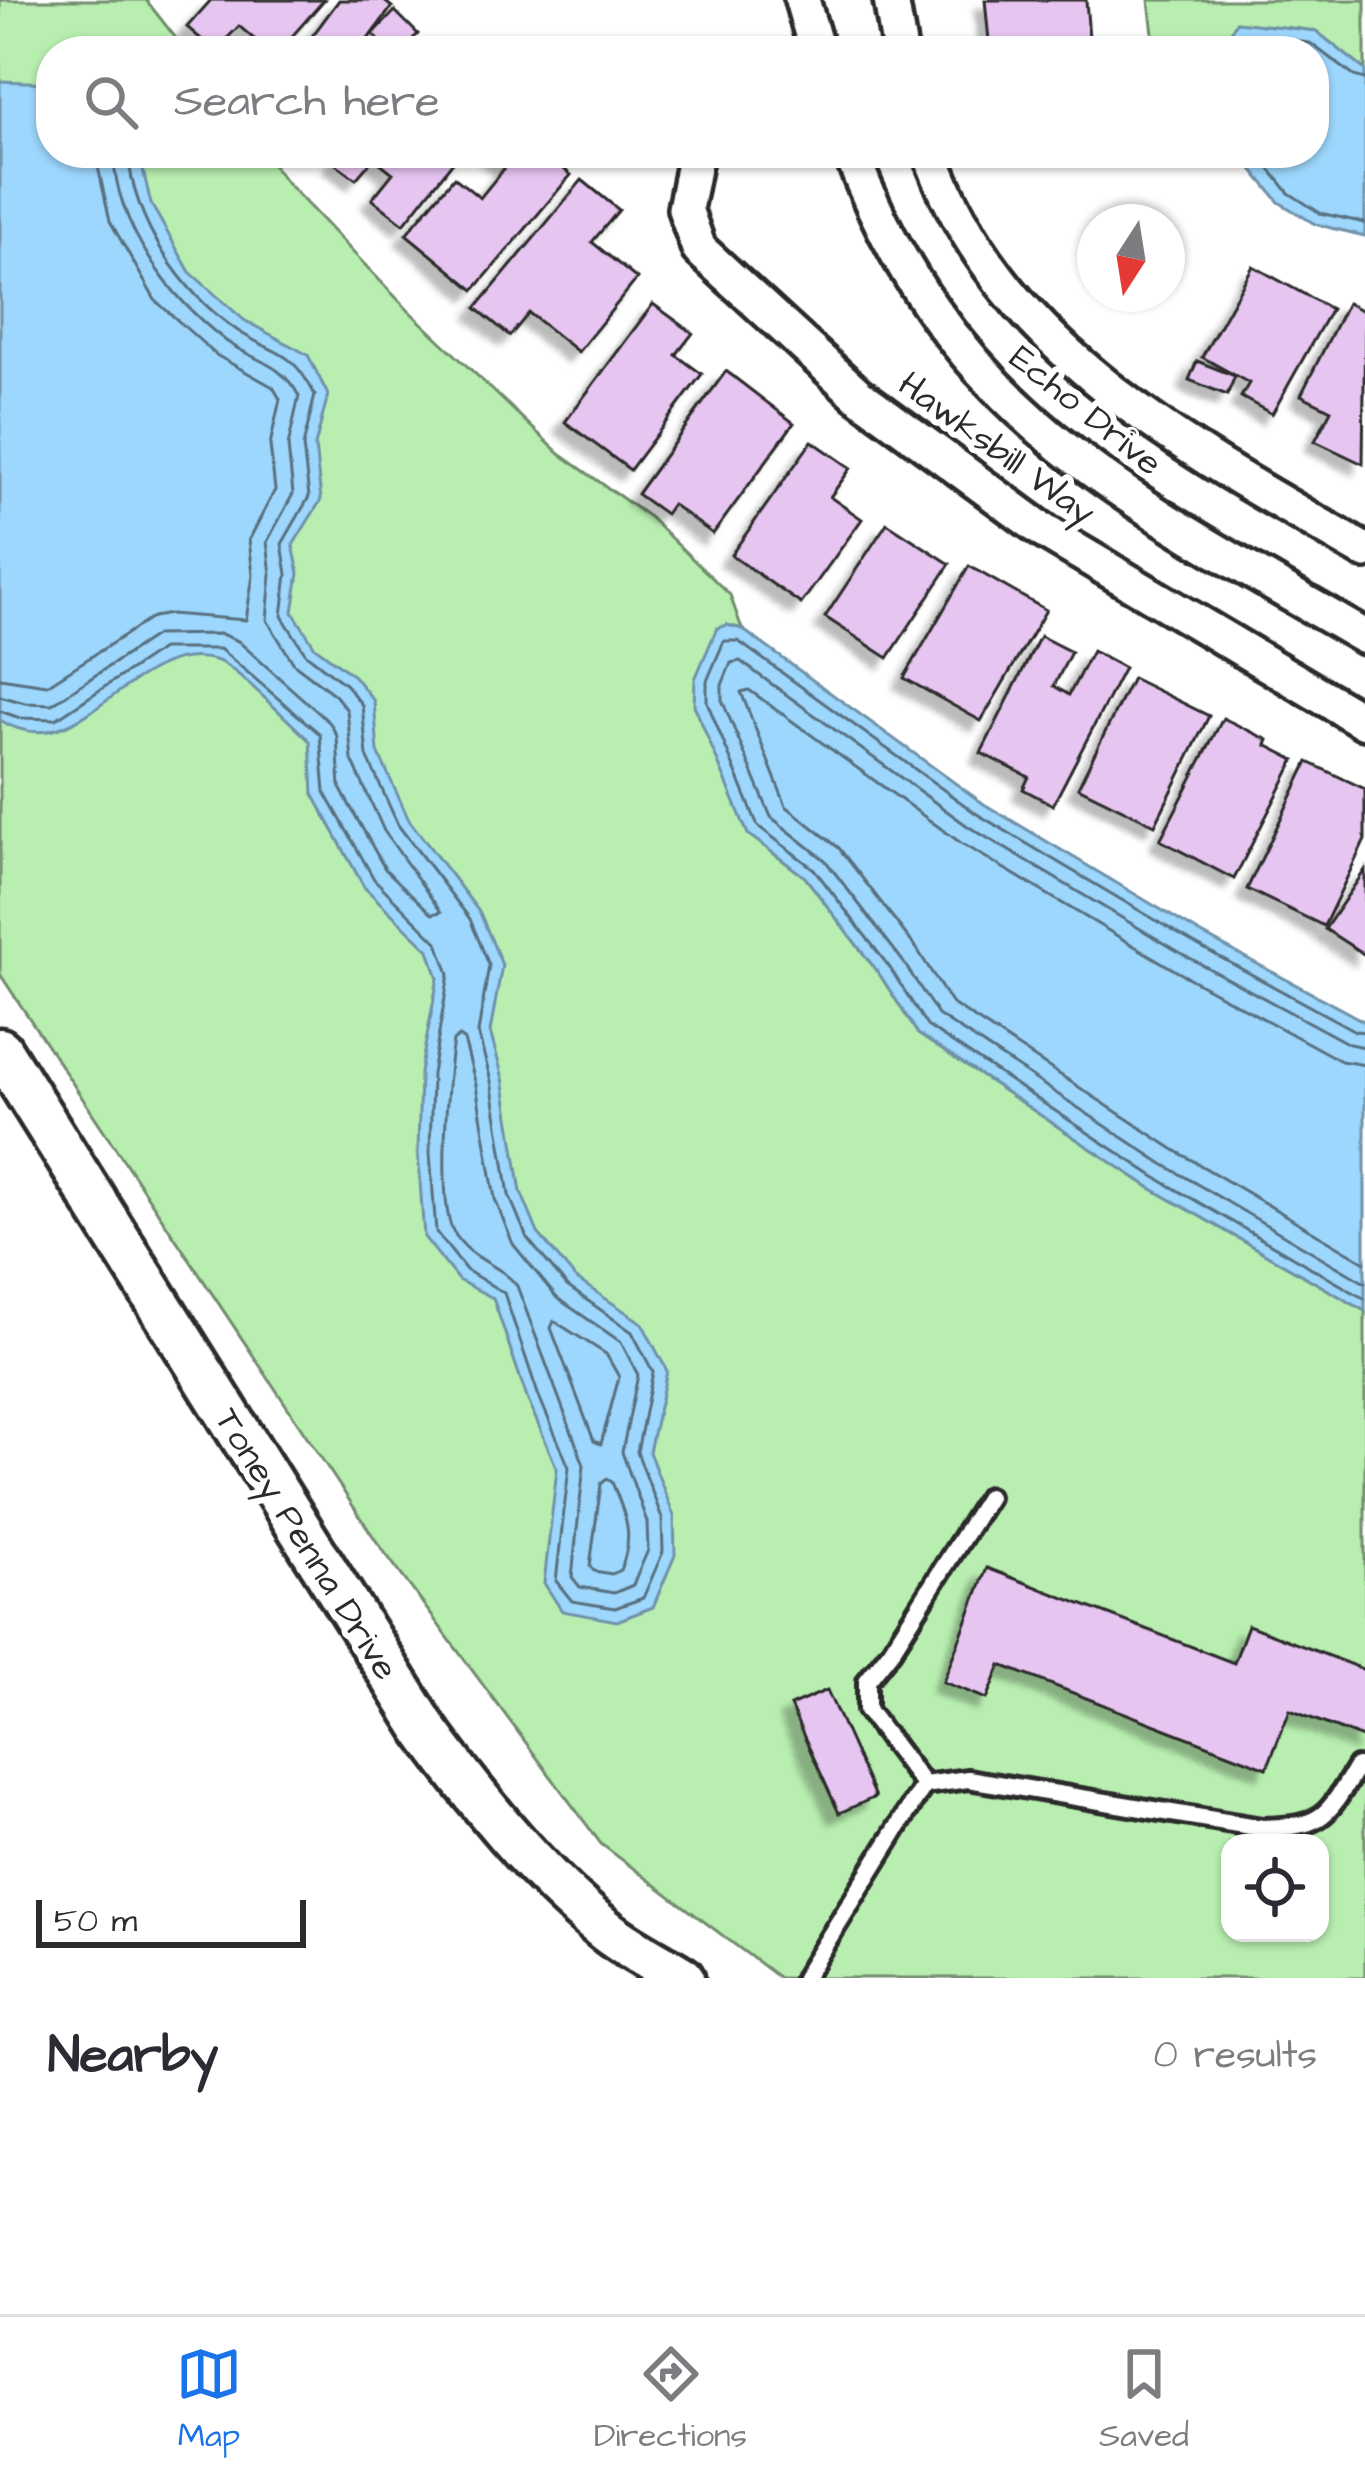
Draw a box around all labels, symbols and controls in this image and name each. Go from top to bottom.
search box [36,36,1329,168]
icon: search [78,69,144,135]
text: Search here [174,71,440,133]
north arrow [1077,204,1185,312]
street label: Echo Drive [998,333,1173,488]
street label: Hawksbill Way [887,360,1106,538]
street label: Toney Penna Drive [202,1398,410,1690]
map controls [1221,1834,1329,1942]
button: locate [1221,1834,1329,1942]
scale bar [36,1894,306,1947]
text: 50 m [54,1898,137,1944]
text: Nearby [48,2021,218,2092]
text: 0 results [1153,2029,1317,2083]
tab: Map [176,2341,242,2459]
tab: Directions [594,2341,747,2459]
tab: Saved [1099,2341,1189,2459]

